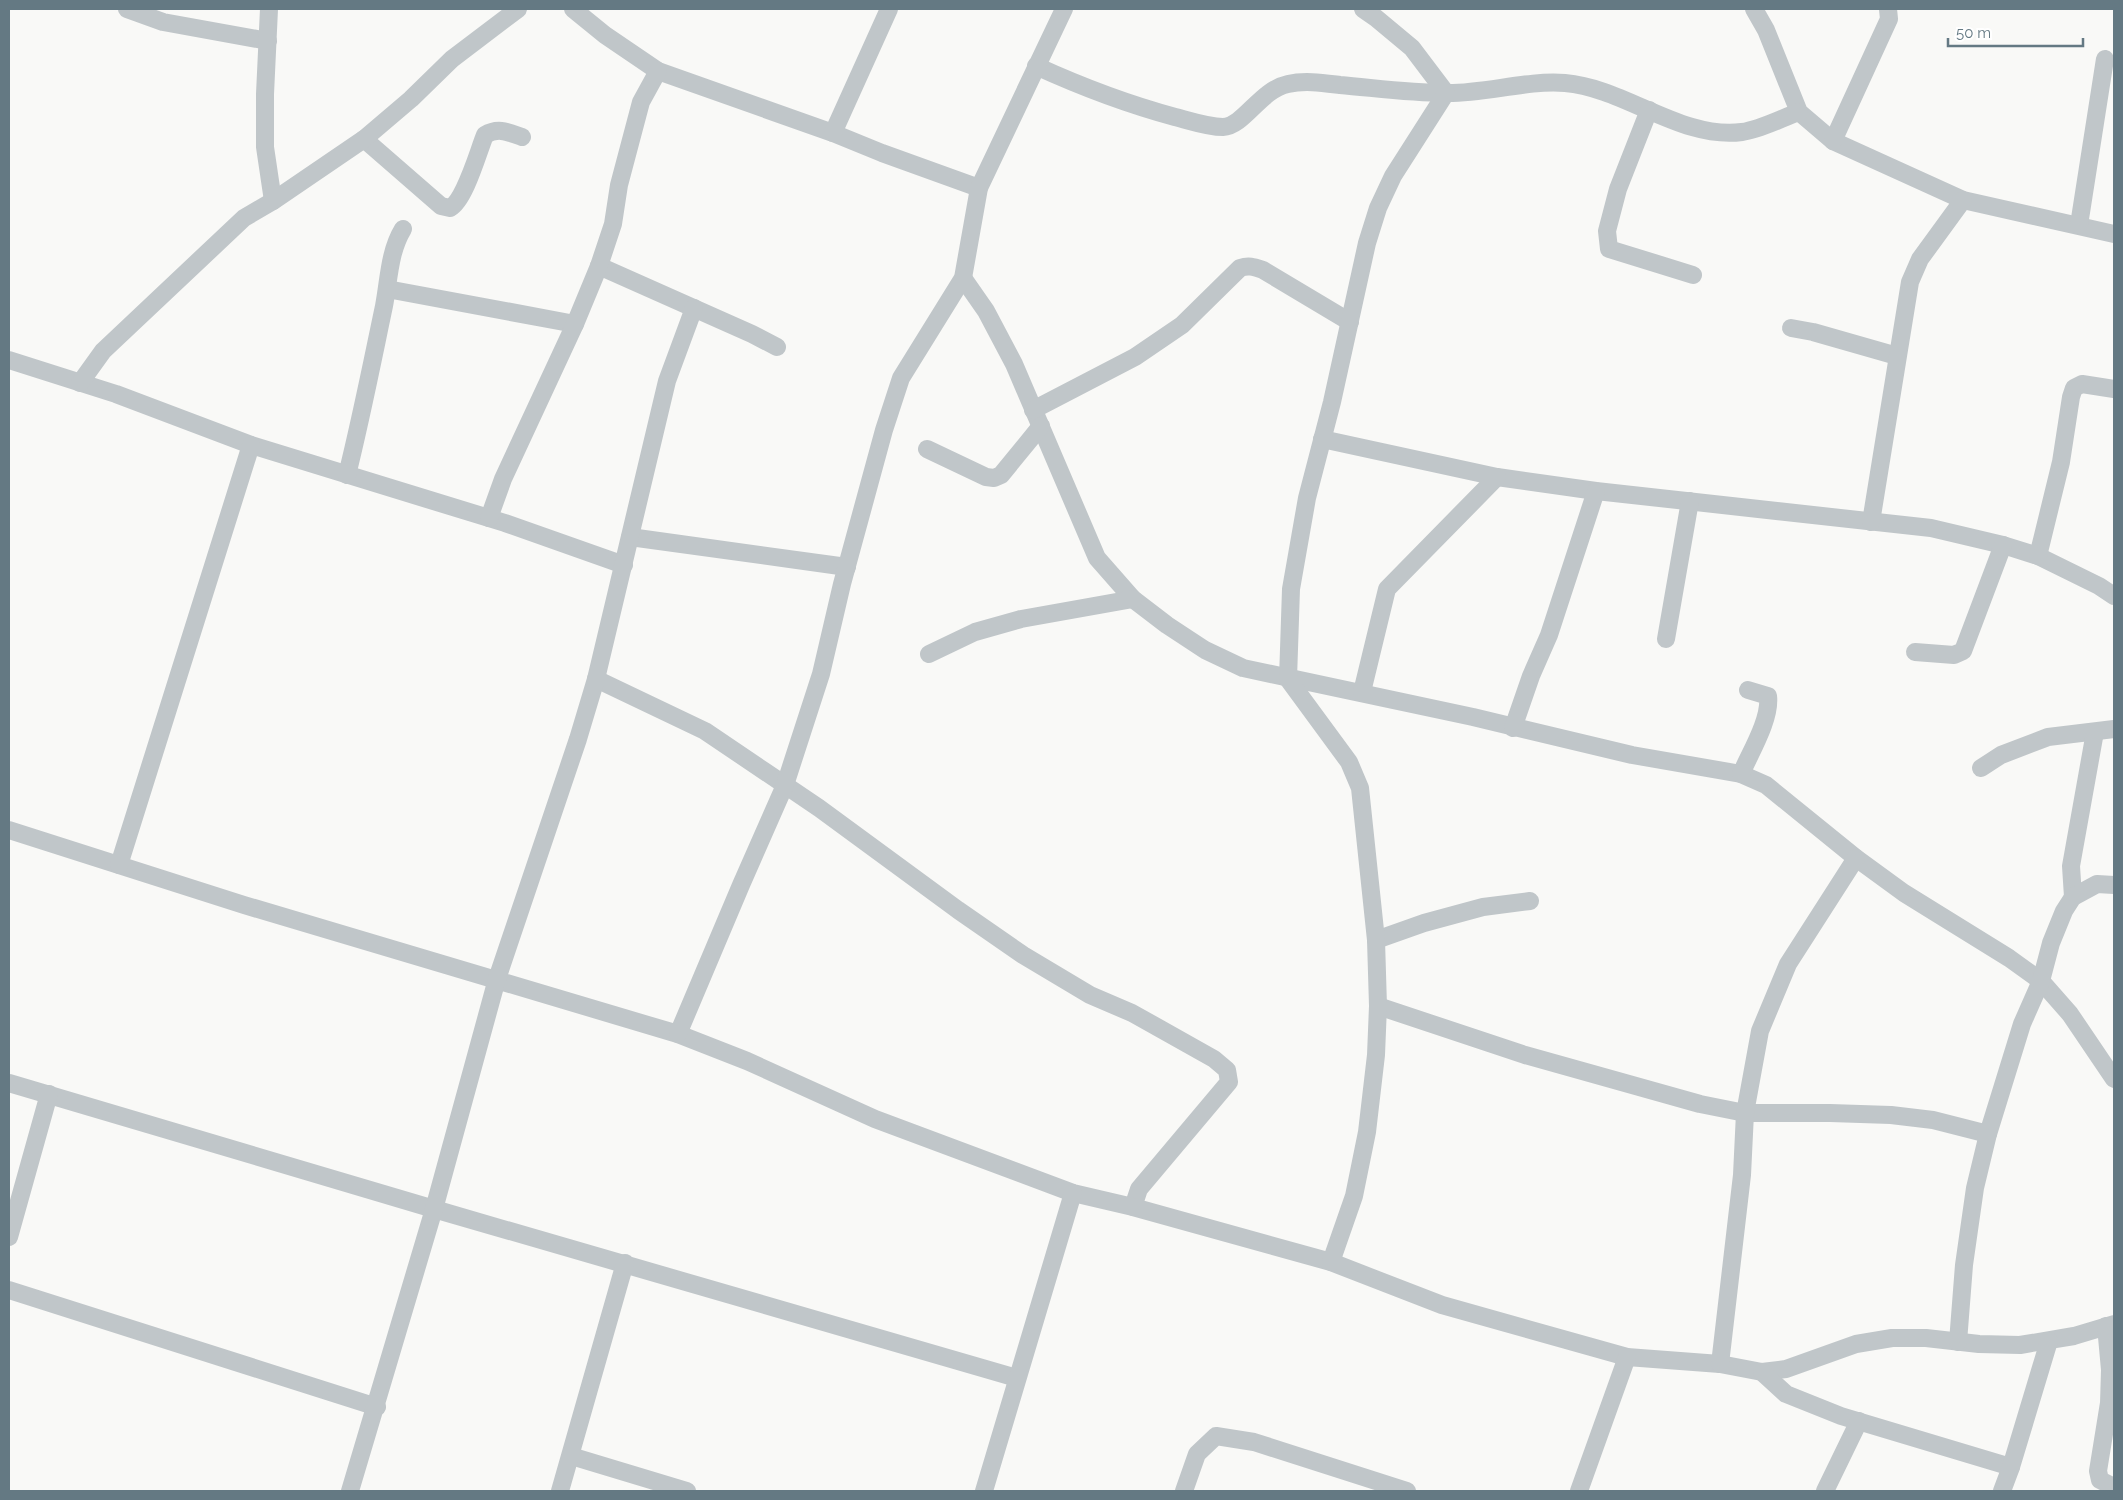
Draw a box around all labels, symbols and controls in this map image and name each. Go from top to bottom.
scale bar [1948,15,2083,47]
text: 50 m [1956,24,1991,42]

